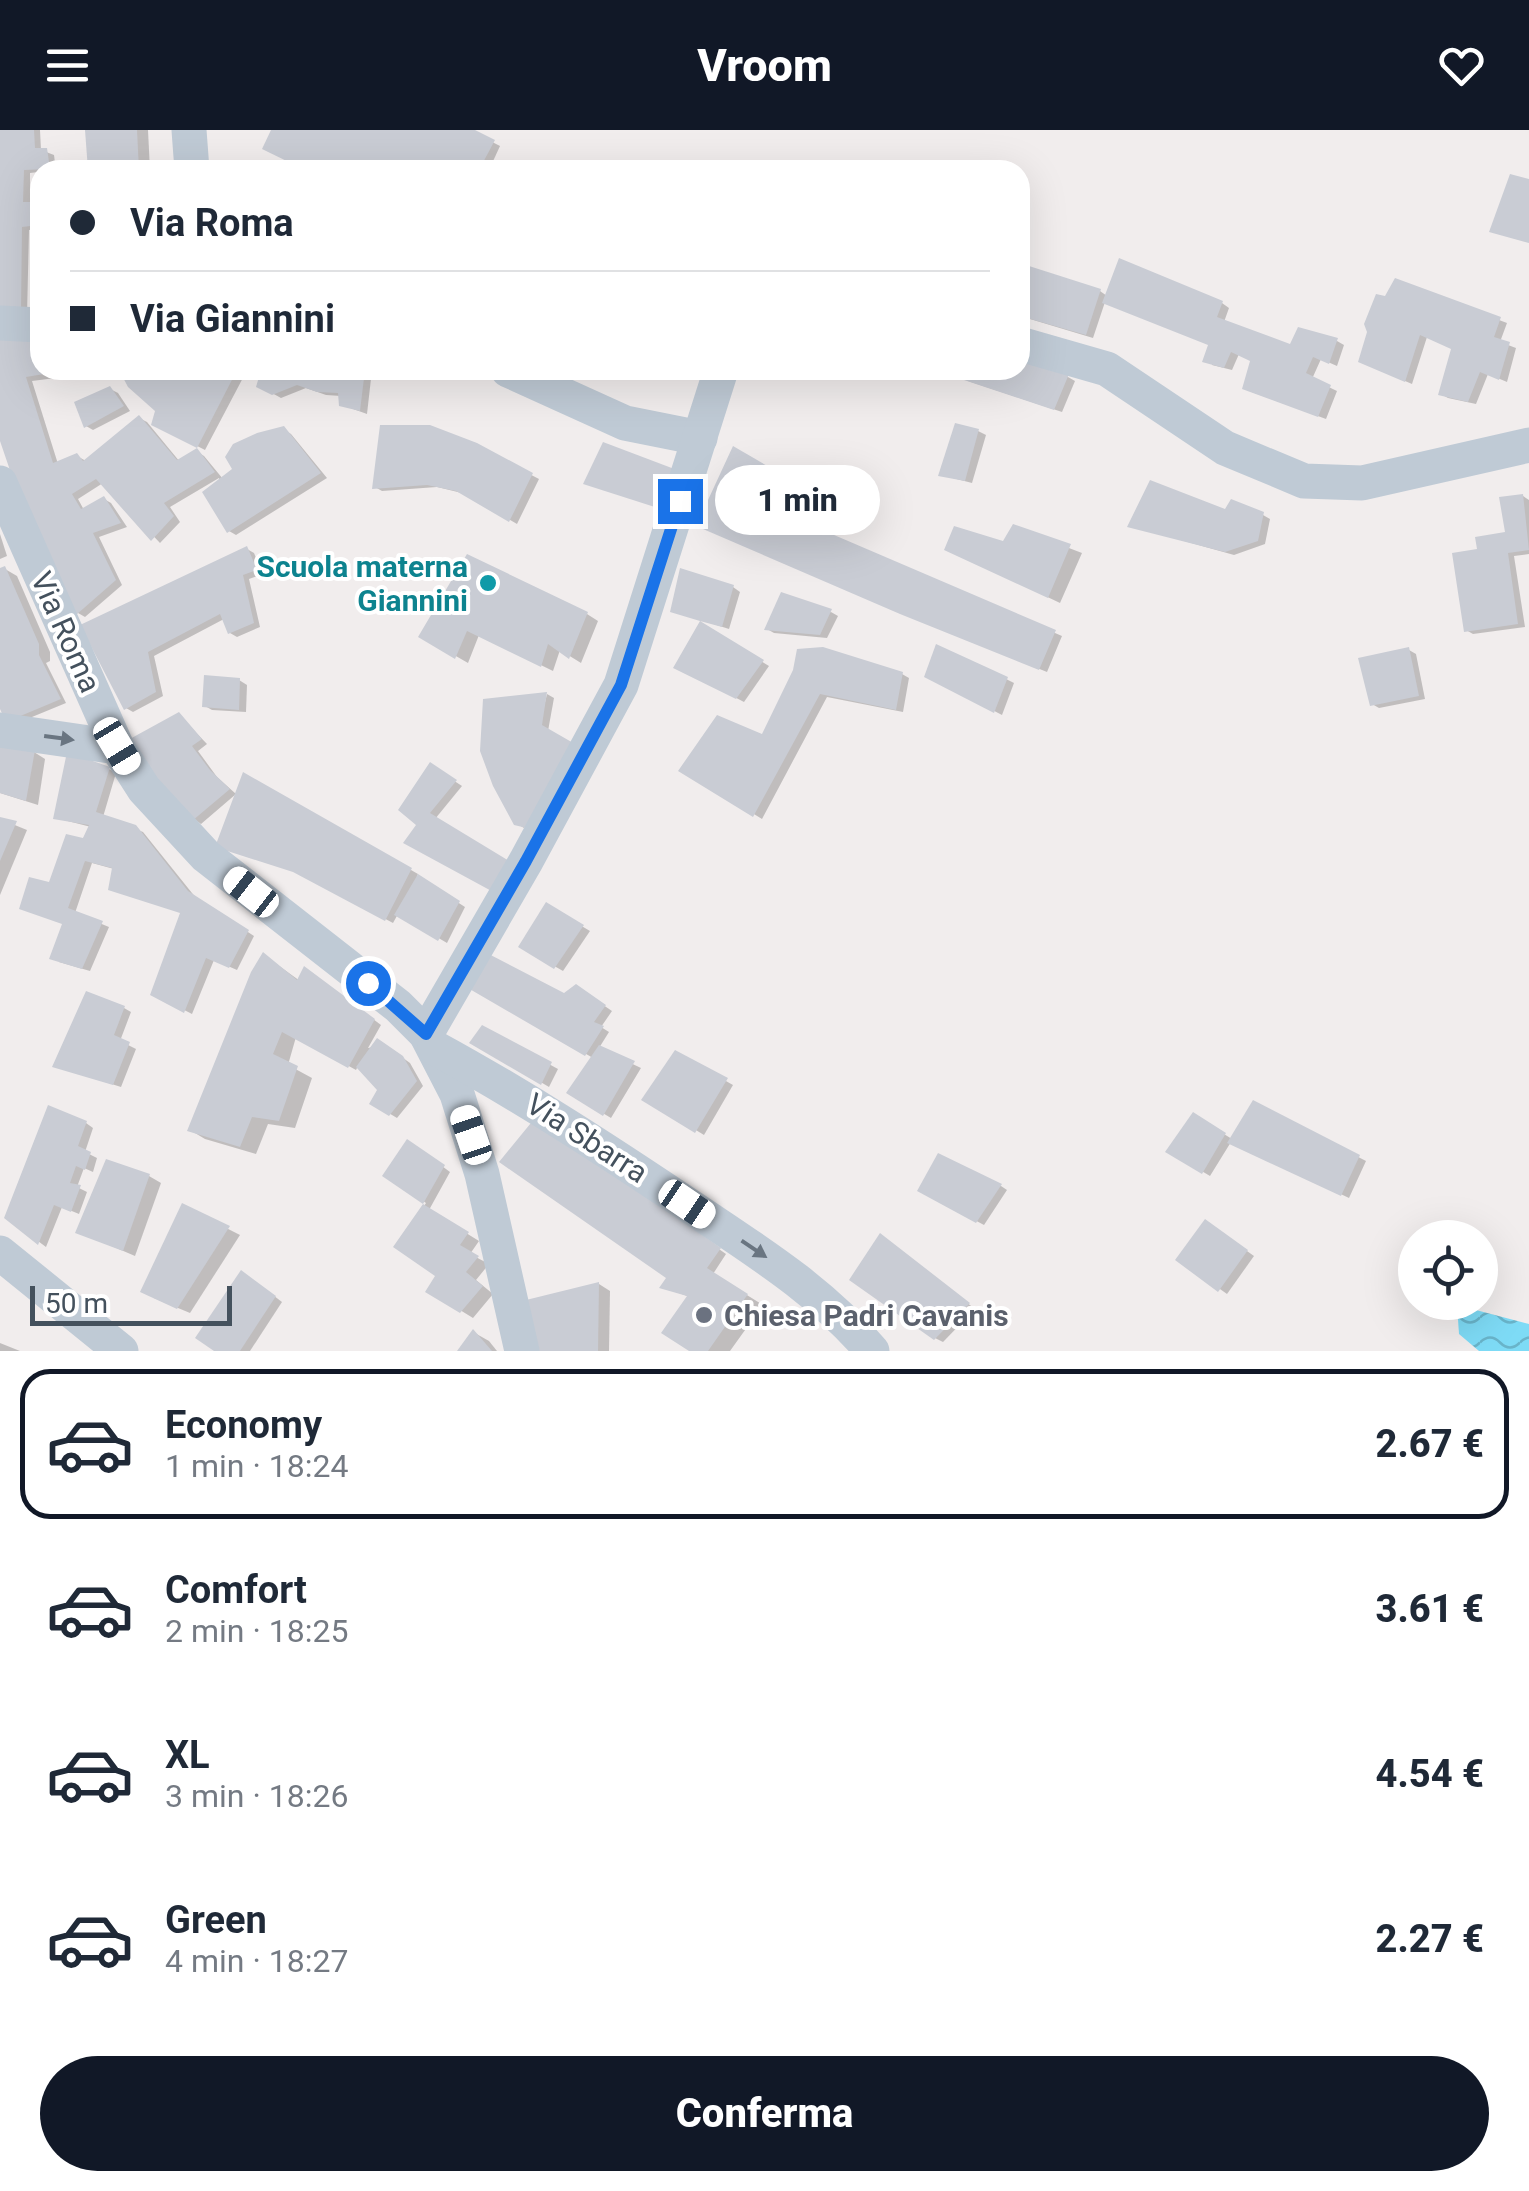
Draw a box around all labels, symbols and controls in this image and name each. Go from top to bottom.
icon: menu [40,38,95,93]
icon: heart [1434,38,1489,93]
text: Vroom [697,39,832,92]
text: Via Roma [130,201,294,245]
text: Via Giannini [130,297,335,341]
callout: 1 min [715,466,880,536]
route end [658,479,703,524]
text: 1 min [757,481,838,519]
place label: Scuola materna Giannini [256,549,468,618]
street label: Via Roma [24,566,108,698]
marker: Scuola materna Giannini [477,572,499,594]
car [89,713,145,779]
one-way arrow [43,731,75,747]
car [218,862,284,922]
route start [346,961,391,1006]
street label: Via Sbarra [520,1086,654,1190]
car [447,1102,495,1168]
car [654,1175,720,1233]
map controls [1398,1220,1498,1320]
button: locate [1398,1220,1498,1320]
one-way arrow [740,1239,767,1258]
scale bar [30,1281,232,1326]
text: 50 m [45,1287,108,1320]
place label: Chiesa Padri Cavanis [724,1298,1009,1333]
marker: Chiesa Padri Cavanis [693,1304,715,1326]
icon: car [45,1399,135,1489]
text: Economy [165,1403,322,1447]
text: 2.67 € [1376,1422,1484,1466]
text: 1 min · 18:24 [165,1447,348,1485]
icon: car [45,1564,135,1654]
text: Comfort [165,1568,307,1612]
text: 3.61 € [1376,1587,1484,1631]
text: 2 min · 18:25 [165,1612,348,1650]
icon: car [45,1729,135,1819]
text: XL [165,1733,210,1777]
text: 4.54 € [1376,1752,1484,1796]
text: 3 min · 18:26 [165,1777,348,1815]
icon: car [45,1894,135,1984]
text: Green [165,1898,267,1942]
text: 2.27 € [1376,1917,1484,1961]
text: 4 min · 18:27 [165,1942,348,1980]
button: Conferma [40,2056,1489,2171]

